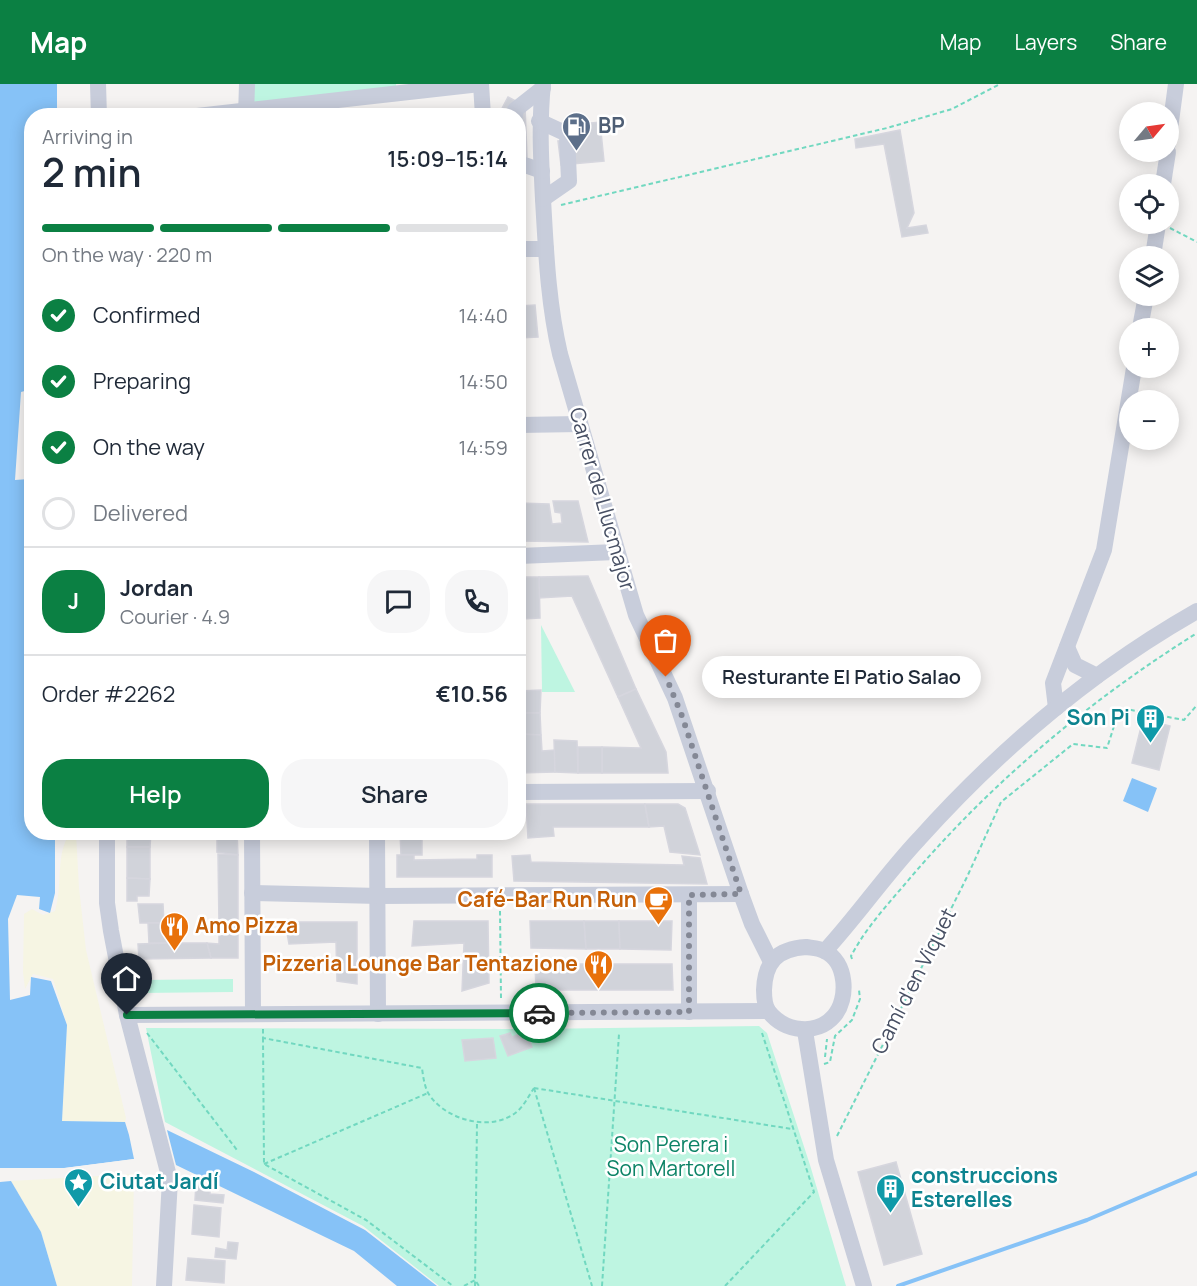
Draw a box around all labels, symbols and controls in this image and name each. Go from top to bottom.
text: Map [30,23,87,61]
text: Map [940,28,981,56]
text: Layers [1014,28,1077,56]
text: Share [1110,28,1167,56]
north arrow [1119,102,1179,162]
map controls [1119,102,1179,450]
fuel station icon: BP [561,110,593,152]
place label: BP [598,111,625,139]
text: Arriving in [42,123,133,150]
text: 15:09–15:14 [387,144,508,174]
text: 2 min [42,145,141,199]
button: locate [1119,174,1179,234]
text: On the way · 220 m [42,241,212,268]
button: layers [1119,246,1179,306]
icon: check [42,299,75,332]
text: Confirmed [93,300,201,330]
text: 14:40 [458,302,508,329]
button: + [1119,318,1179,378]
icon: check [42,365,75,398]
text: Preparing [93,366,191,396]
text: 14:50 [459,368,508,395]
button: − [1119,390,1179,450]
street label: Carrer de Llucmajor [563,404,643,594]
icon: check [42,431,75,464]
text: On the way [93,432,205,462]
text: 14:59 [458,434,508,461]
text: Delivered [93,498,188,528]
button: chat [367,570,430,633]
button: phone [445,570,508,633]
text: Jordan [120,573,193,603]
text: J [68,586,79,616]
text: Courier · 4.9 [120,603,230,630]
pin [640,615,691,677]
icon: bag [649,624,682,657]
callout: Resturante El Patio Salao [702,656,981,698]
text: Resturante El Patio Salao [722,663,961,690]
text: Order #2262 [42,679,175,709]
text: €10.56 [436,679,508,709]
building icon: Son Pi [1135,702,1167,744]
place label: Son Pi [1067,703,1130,731]
button: Help [42,759,269,828]
button: Share [281,759,508,828]
cafe icon: Café-Bar Run Run [642,884,674,926]
place label: Café-Bar Run Run [458,885,637,913]
street label: Camí d'en Viquet [864,903,962,1058]
restaurant icon: Amo Pizza [158,910,190,952]
place label: Amo Pizza [195,911,298,939]
restaurant icon: Pizzeria Lounge Bar Tentazione [583,948,615,990]
place label: Pizzeria Lounge Bar Tentazione [262,949,578,977]
pin [101,953,152,1015]
icon: home [110,962,143,995]
courier [509,983,569,1043]
icon: car [523,997,556,1030]
park label: Son Perera i Son Martorell [607,1130,735,1182]
place label: construccions Esterelles [911,1161,1058,1213]
place icon: Ciutat Jardí [63,1166,95,1208]
place label: Ciutat Jardí [100,1167,219,1195]
building icon: construccions Esterelles [874,1172,906,1214]

